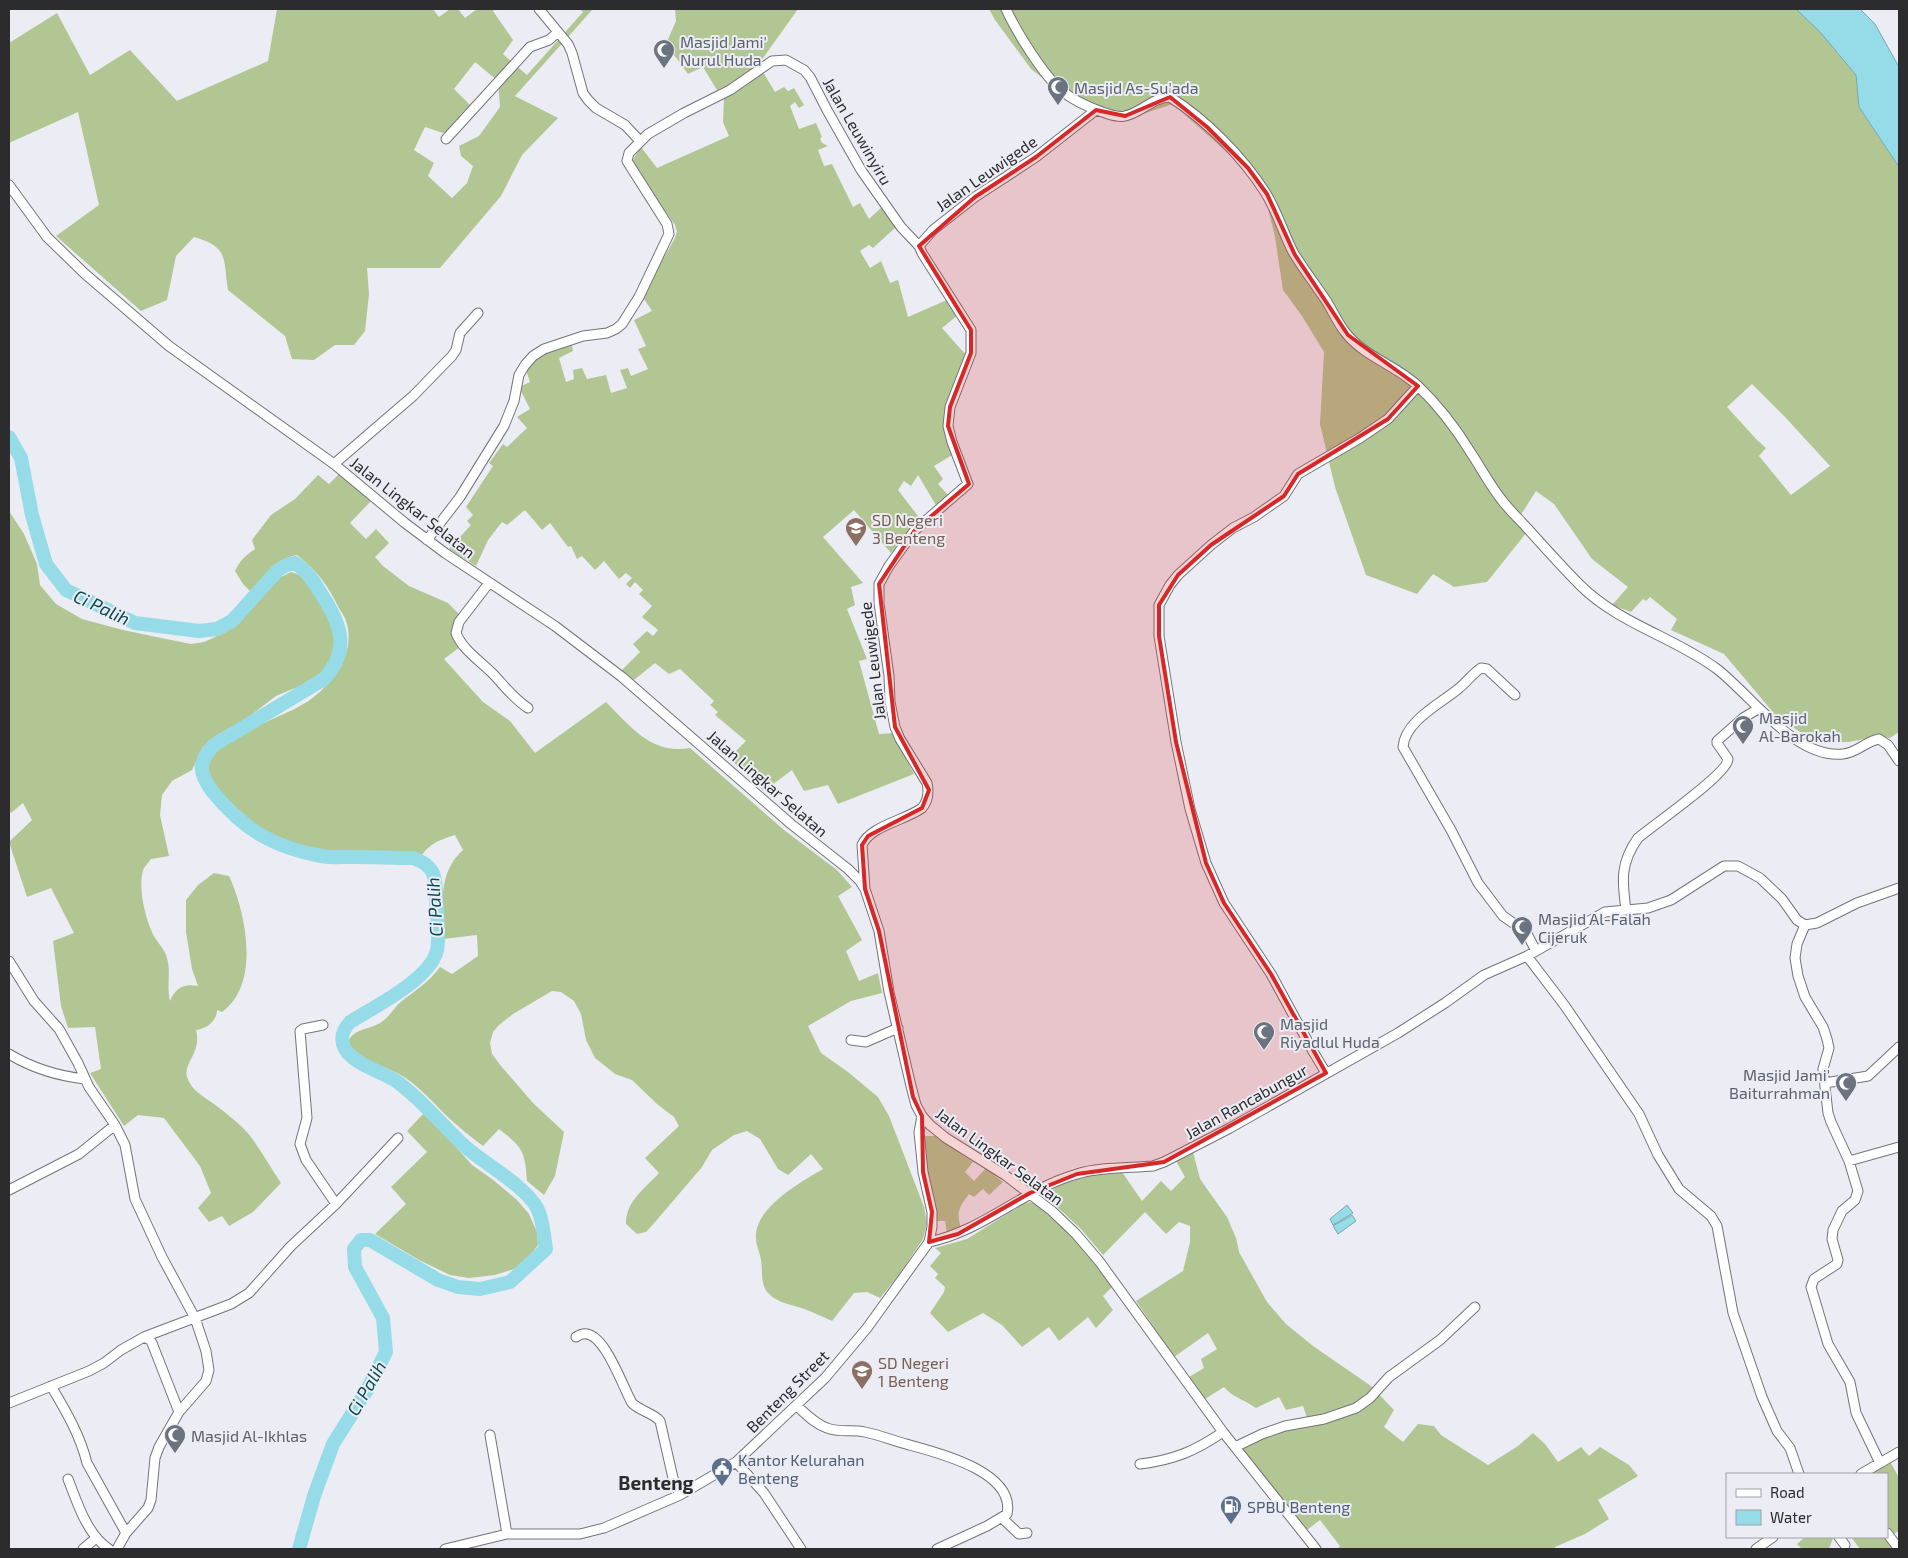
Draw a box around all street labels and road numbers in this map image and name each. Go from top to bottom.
street label: Jalan Leuwinyiru [820,74,896,188]
street label: Jalan Leuwigede [932,131,1040,215]
street label: Jalan Lingkar Selatan [347,452,479,562]
street label: Jalan Leuwigede [855,601,889,721]
street label: Jalan Lingkar Selatan [704,726,832,840]
street label: Jalan Rancabungur [1181,1059,1311,1143]
street label: Jalan Lingkar Selatan [933,1103,1067,1209]
street label: Benteng Street [742,1346,832,1436]

